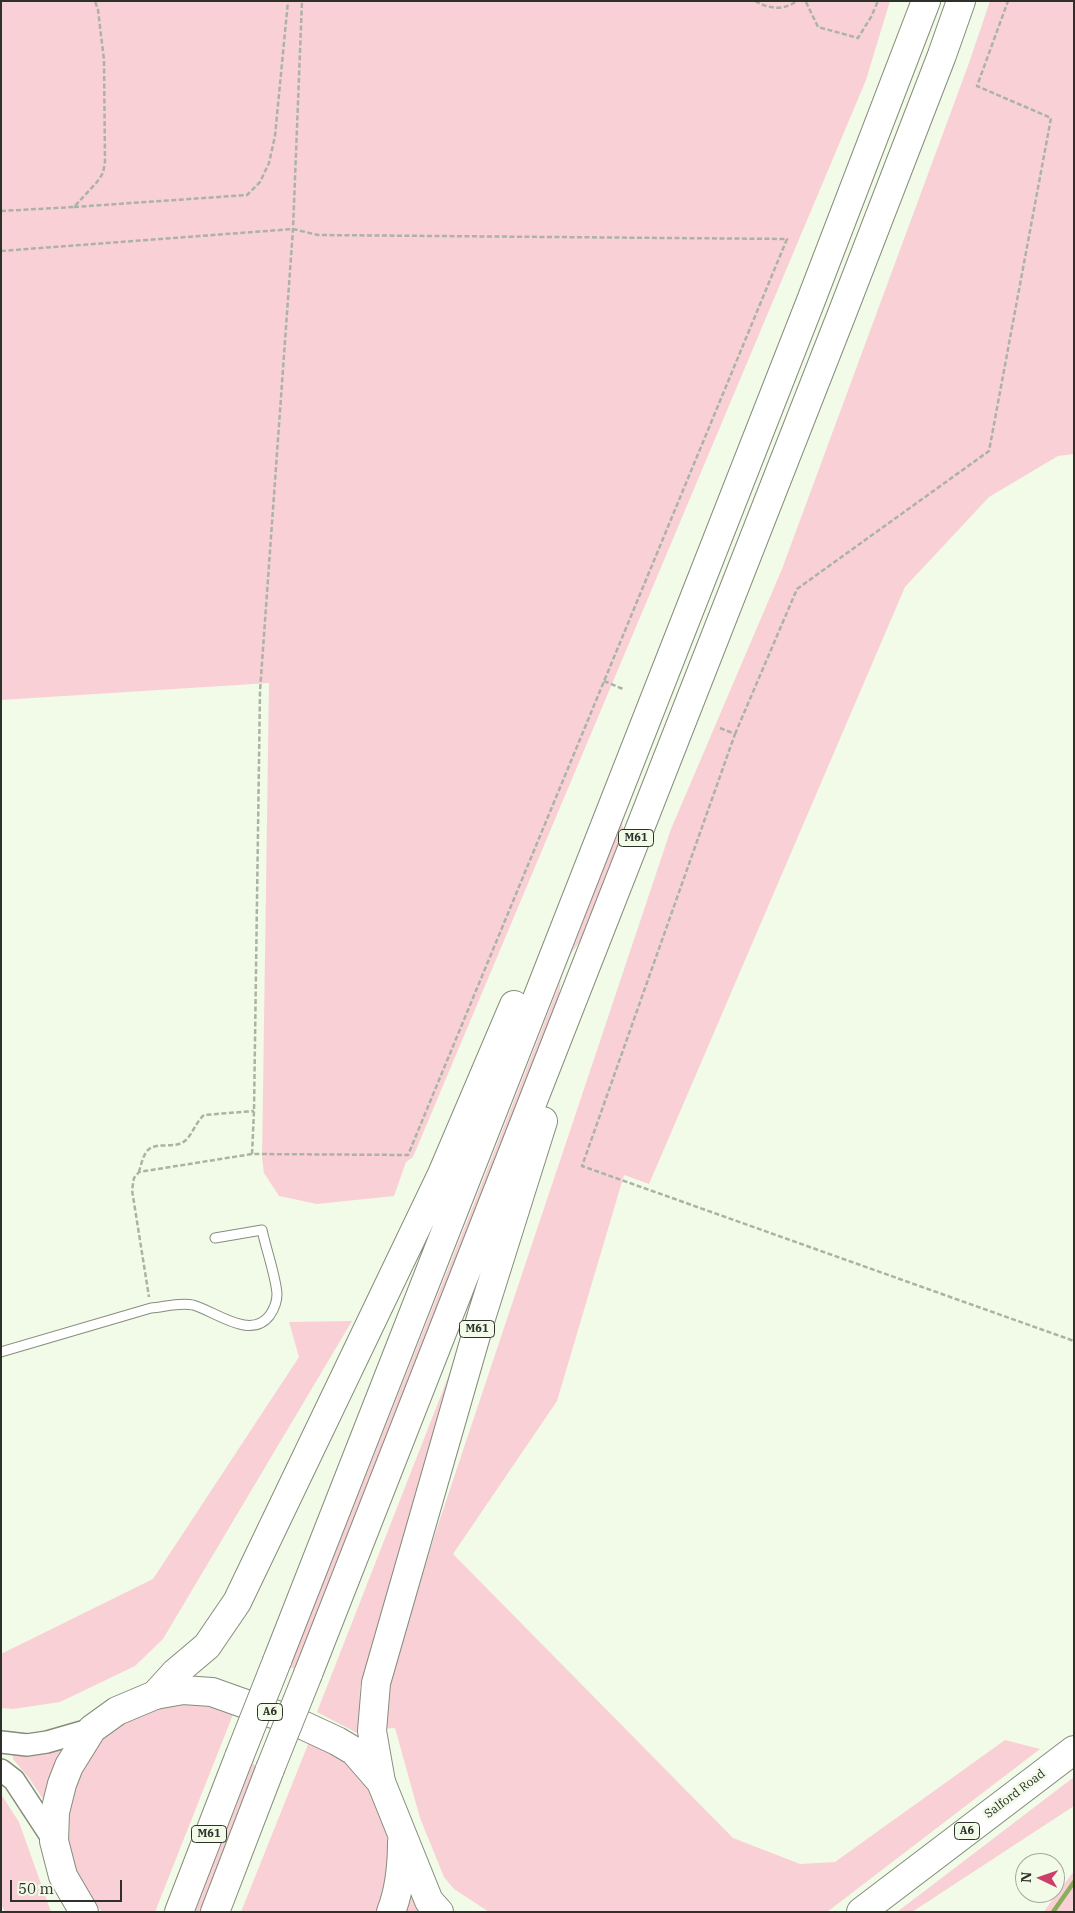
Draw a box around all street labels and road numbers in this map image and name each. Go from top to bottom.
road number: M61 [618,830,654,846]
road number: M61 [460,1320,494,1338]
road number: A6 [258,1704,282,1720]
street label: Salford Road [982,1767,1048,1821]
road number: A6 [954,1822,980,1840]
road number: M61 [192,1826,226,1842]

